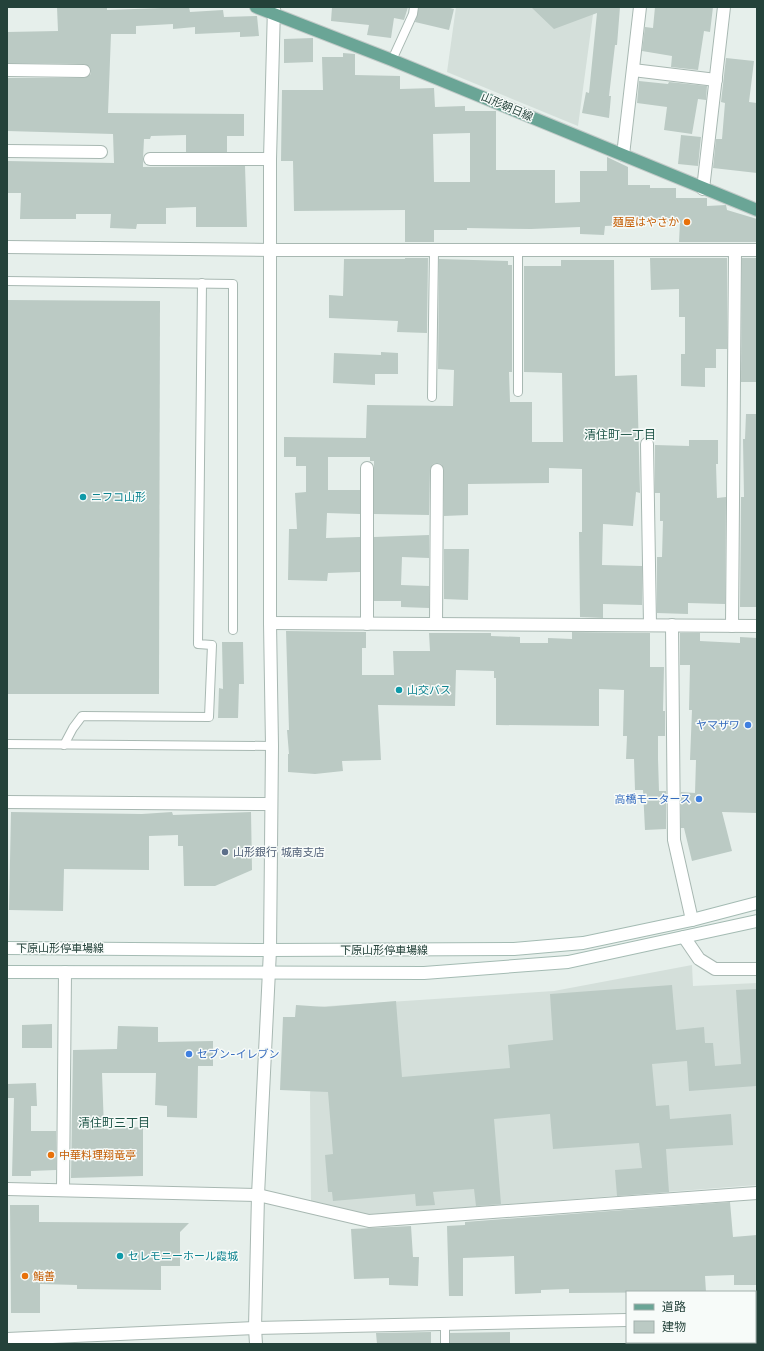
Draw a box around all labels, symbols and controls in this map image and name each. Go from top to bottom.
street label: 山形朝日線 [479,90,535,124]
place label: 麺屋はやさか [613,216,679,229]
marker: 麺屋はやさか [682,217,692,227]
district label: 清住町一丁目 [584,428,656,442]
place label: ニフコ山形 [91,491,146,504]
marker: ニフコ山形 [78,492,88,502]
place label: 山交バス [407,684,451,697]
marker: 山交バス [394,685,404,695]
place label: ヤマザワ [696,719,740,732]
marker: ヤマザワ [743,720,753,730]
place label: 高橋モータース [615,793,691,806]
marker: 高橋モータース [694,794,704,804]
place label: 山形銀行 城南支店 [233,846,325,859]
marker: 山形銀行 城南支店 [220,847,230,857]
street label: 下原山形停車場線 [16,942,104,955]
street label: 下原山形停車場線 [340,944,428,957]
place label: セブン-イレブン [197,1048,280,1061]
marker: セブン-イレブン [184,1049,194,1059]
district label: 清住町三丁目 [78,1116,150,1130]
place label: 中華料理翔竜亭 [59,1149,136,1162]
marker: 中華料理翔竜亭 [46,1150,56,1160]
place label: セレモニーホール霞城 [128,1250,238,1263]
marker: セレモニーホール霞城 [115,1251,125,1261]
place label: 鮨善 [33,1270,55,1283]
marker: 鮨善 [20,1271,30,1281]
legend [626,1291,756,1343]
text: 道路 [662,1300,686,1314]
text: 建物 [662,1320,686,1334]

